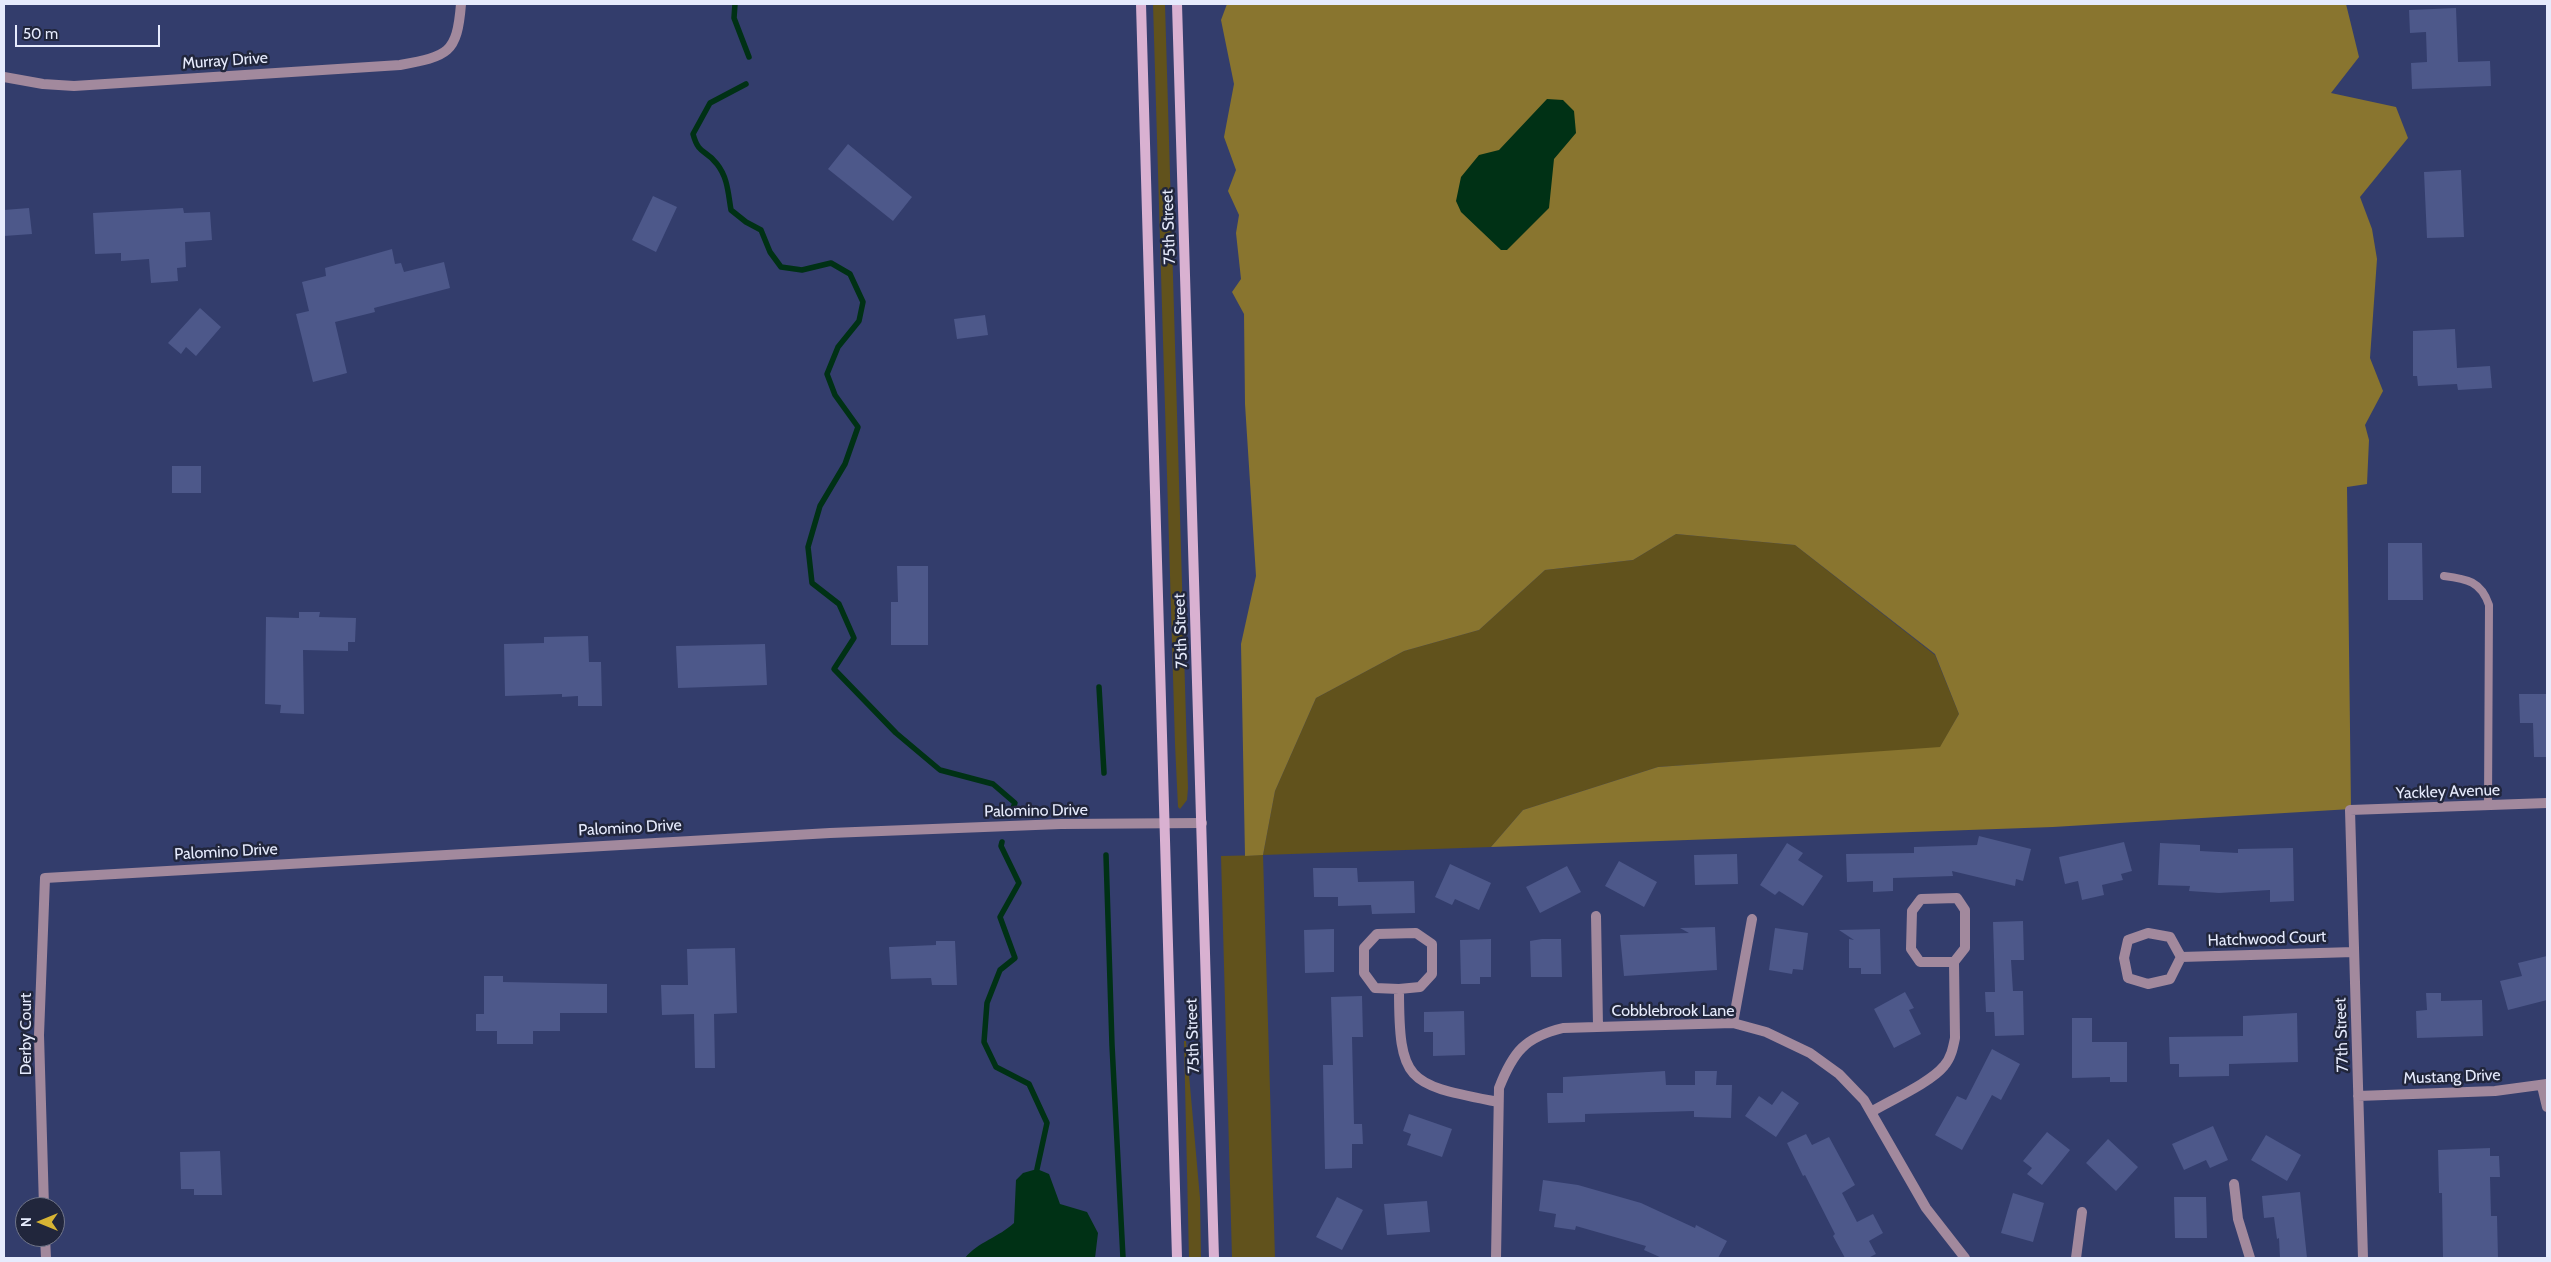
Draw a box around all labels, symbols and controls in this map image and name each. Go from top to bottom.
scale bar [18,15,162,47]
text: 50 m [23,25,58,43]
street label: Murray Drive [181,48,269,74]
street label: 75th Street [1158,189,1180,265]
street label: 75th Street [1170,593,1192,669]
street label: Yackley Avenue [2396,781,2500,803]
street label: Palomino Drive [984,800,1088,822]
street label: Palomino Drive [578,816,682,840]
street label: Palomino Drive [174,840,278,864]
street label: Hatchwood Court [2207,927,2327,951]
street label: Derby Court [16,993,36,1075]
street label: 77th Street [2331,997,2353,1073]
street label: 75th Street [1182,998,1204,1074]
street label: Cobblebrook Lane [1611,1001,1735,1021]
street label: Mustang Drive [2403,1066,2501,1088]
north arrow [15,1197,65,1247]
text: N [17,1217,35,1227]

